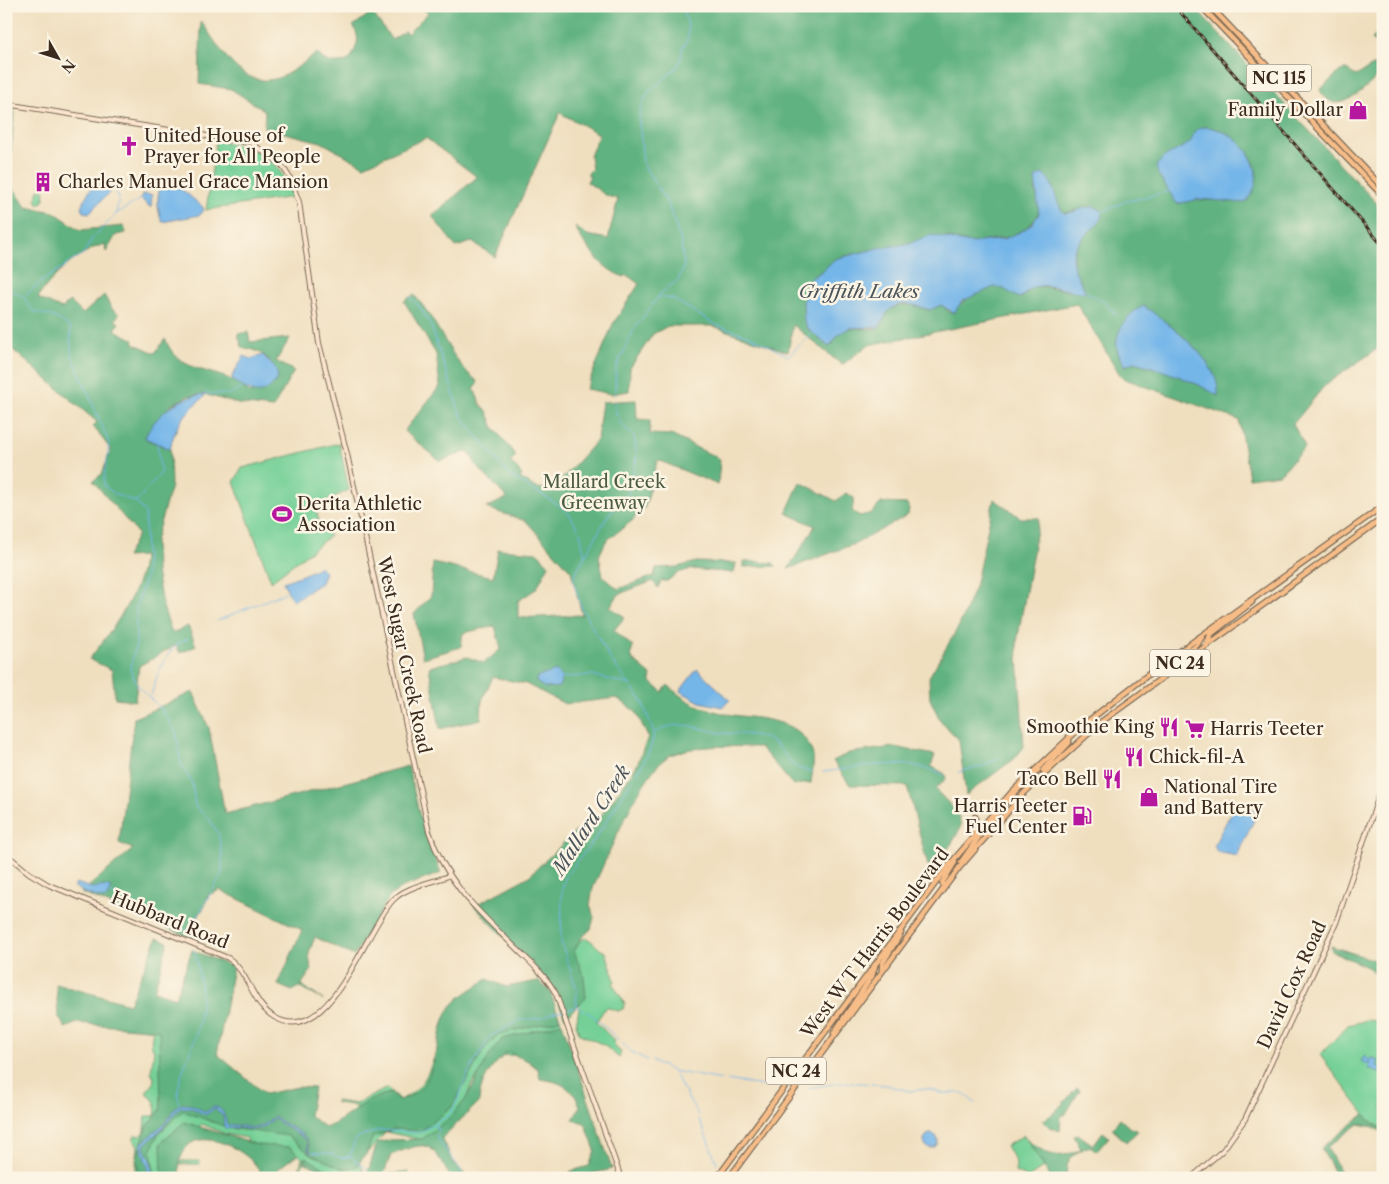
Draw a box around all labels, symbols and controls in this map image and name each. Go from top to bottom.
north arrow [32,32,82,82]
text: N [57,56,79,77]
road number: NC 115 [1246,64,1312,92]
place label: Family Dollar [1227,99,1343,121]
shop icon: Family Dollar [1347,99,1369,121]
place label: United House of Prayer for All People [144,125,320,168]
church icon: United House of Prayer for All People [118,135,140,157]
building icon: Charles Manuel Grace Mansion [32,171,54,193]
place label: Charles Manuel Grace Mansion [58,171,329,193]
water label: Griffith Lakes [799,280,920,303]
park label: Mallard Creek Greenway [543,471,667,514]
place label: Derita Athletic Association [296,493,422,536]
sports icon: Derita Athletic Association [271,503,293,525]
street label: West Sugar Creek Road [372,554,436,755]
road number: NC 24 [1150,650,1210,676]
place label: Smoothie King [1026,716,1154,738]
restaurant icon: Smoothie King [1158,716,1180,738]
supermarket icon: Harris Teeter [1184,718,1206,740]
place label: Harris Teeter [1210,718,1324,740]
restaurant icon: Chick-fil-A [1123,746,1145,768]
place label: Chick-fil-A [1149,746,1246,768]
water label: Mallard Creek [546,761,635,881]
place label: Taco Bell [1017,768,1097,790]
restaurant icon: Taco Bell [1101,768,1123,790]
place label: National Tire and Battery [1164,776,1277,819]
shop icon: National Tire and Battery [1138,786,1160,808]
place label: Harris Teeter Fuel Center [953,795,1067,838]
fuel station icon: Harris Teeter Fuel Center [1071,805,1093,827]
street label: West W T Harris Boulevard [796,844,954,1043]
street label: Hubbard Road [108,886,232,954]
street label: David Cox Road [1253,918,1331,1052]
road number: NC 24 [766,1058,826,1084]

